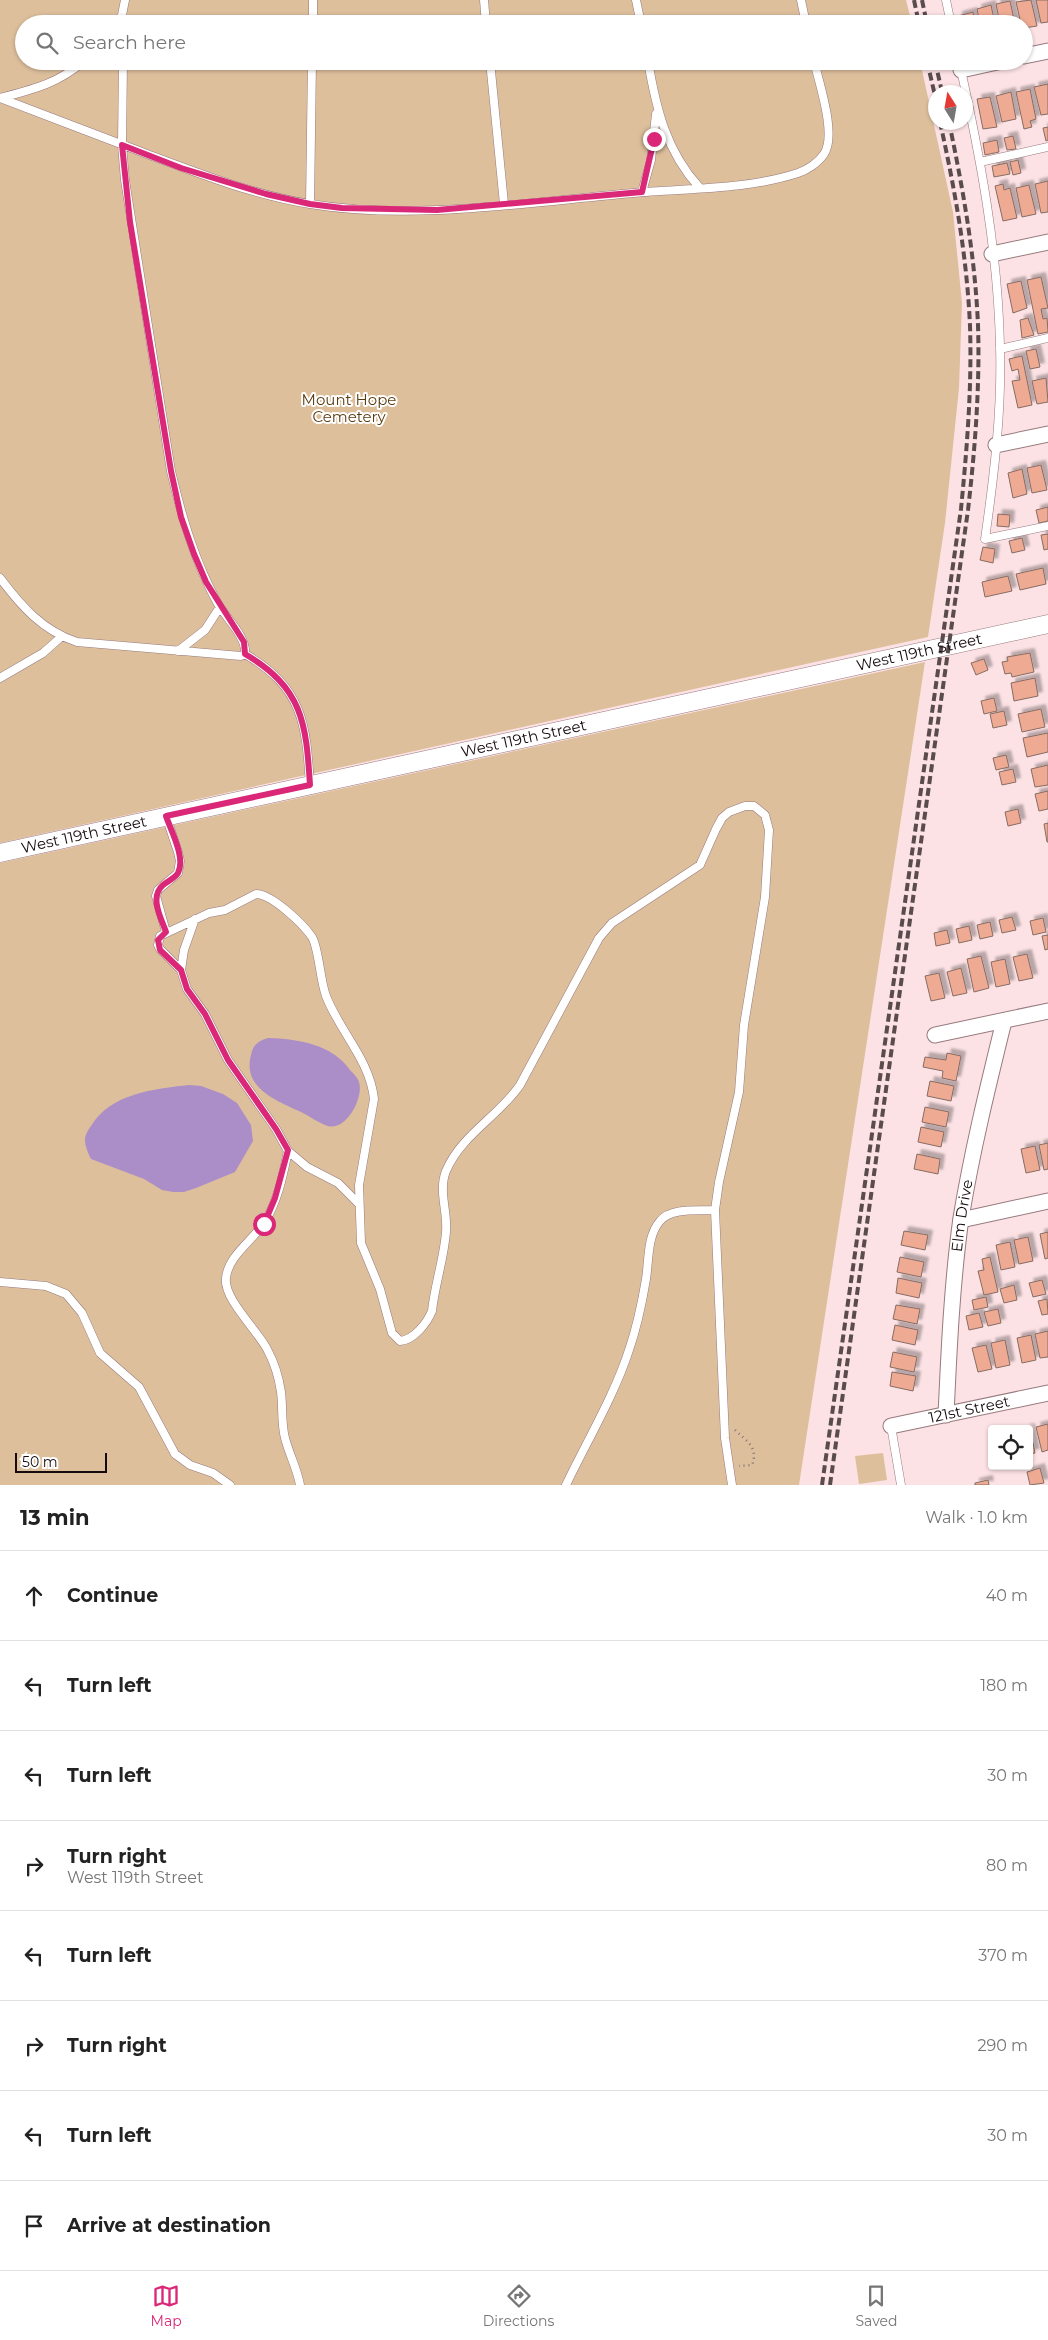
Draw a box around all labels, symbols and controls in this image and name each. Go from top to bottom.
search box [15,15,1033,70]
icon: search [33,29,61,57]
text: Search here [73,31,186,54]
north arrow [928,85,973,130]
route end [643,128,666,151]
park label: Mount Hope Cemetery [302,390,396,426]
street label: West 119th Street [855,629,984,675]
street label: West 119th Street [459,715,588,761]
street label: West 119th Street [19,811,148,857]
street label: Elm Drive [947,1178,977,1253]
route start [253,1213,276,1236]
street label: 121st Street [927,1391,1011,1427]
map controls [988,1425,1033,1470]
button: locate [988,1425,1033,1470]
scale bar [15,1450,108,1473]
text: 50 m [22,1453,58,1471]
text: 13 min [20,1505,89,1530]
text: Walk · 1.0 km [925,1508,1028,1527]
icon: ahead [20,1582,48,1610]
text: Continue [67,1584,158,1607]
text: 40 m [986,1586,1028,1605]
icon: left [20,1672,48,1700]
text: Turn left [67,1674,152,1697]
text: 180 m [980,1676,1028,1695]
icon: left [20,1762,48,1790]
text: Turn left [67,1764,152,1787]
text: 30 m [987,1766,1028,1785]
text: Turn right [67,1845,167,1868]
icon: right [20,1852,48,1880]
text: 80 m [986,1856,1028,1875]
text: West 119th Street [67,1868,203,1887]
icon: left [20,1942,48,1970]
text: Turn left [67,1944,152,1967]
text: 370 m [978,1946,1028,1965]
icon: right [20,2032,48,2060]
text: Turn right [67,2034,167,2057]
text: 290 m [977,2036,1028,2055]
icon: left [20,2122,48,2150]
text: Turn left [67,2124,152,2147]
text: 30 m [987,2126,1028,2145]
icon: arrive [20,2212,48,2240]
text: Arrive at destination [67,2214,271,2237]
tab: Map [151,2282,182,2330]
tab: Directions [483,2282,554,2330]
tab: Saved [855,2282,897,2330]

